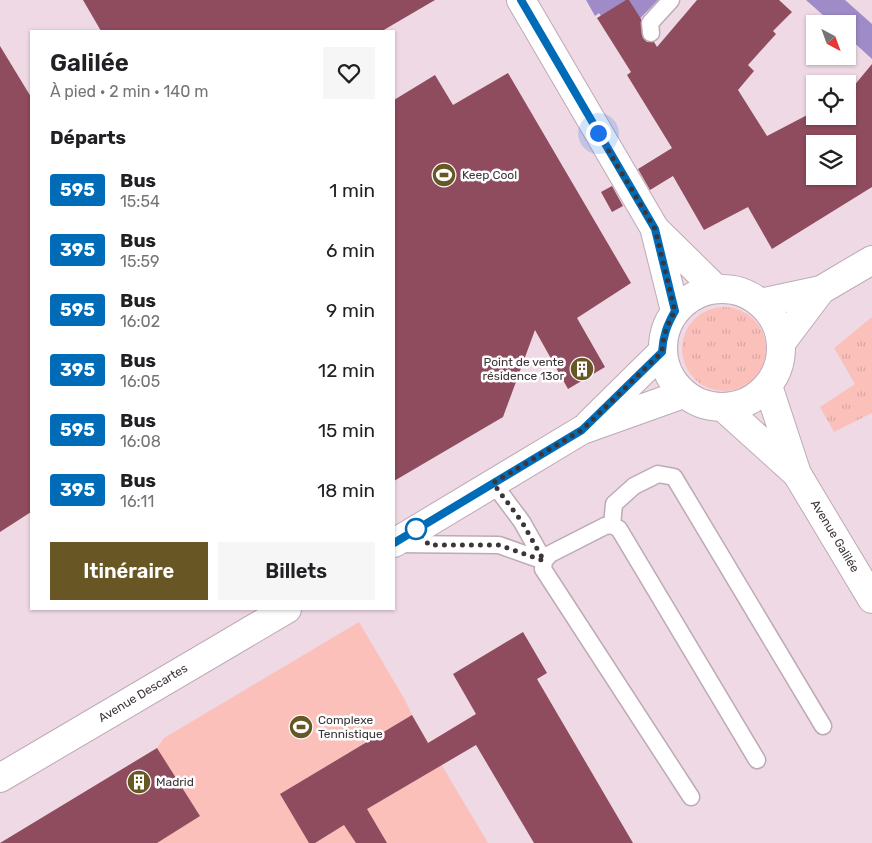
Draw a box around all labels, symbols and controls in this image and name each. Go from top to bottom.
north arrow [806,15,856,65]
map controls [806,15,856,185]
button: heart [323,47,375,99]
text: Galilée [50,49,129,77]
button: locate [806,75,856,125]
text: À pied · 2 min · 140 m [50,82,209,101]
your location [586,121,611,146]
text: Départs [50,126,126,149]
button: layers [806,135,856,185]
sports icon: Keep Cool [431,162,457,188]
place label: Keep Cool [462,168,517,182]
text: Bus [120,169,156,192]
text: 595 [60,179,95,201]
text: 1 min [329,179,375,202]
text: 15:54 [120,192,160,211]
text: Bus [120,229,156,252]
text: 395 [60,239,95,261]
text: 6 min [326,239,375,262]
text: 15:59 [120,252,159,271]
text: Bus [120,289,156,312]
text: 595 [60,299,95,321]
text: 9 min [326,299,375,322]
text: 16:02 [120,312,160,331]
text: Bus [120,349,156,372]
place label: Point de vente résidence 13or [483,355,564,383]
building icon: Point de vente résidence 13or [569,356,595,382]
text: 395 [60,359,95,381]
text: 12 min [318,359,375,382]
text: 16:05 [120,372,160,391]
text: Bus [120,409,156,432]
text: 595 [60,419,95,441]
text: 15 min [318,419,375,442]
text: 16:08 [120,432,161,451]
text: Bus [120,469,156,492]
text: 395 [60,479,95,501]
text: 18 min [317,479,375,502]
text: 16:11 [120,492,154,511]
street label: Avenue Galilée [808,497,862,575]
unlabelled marker [405,518,427,540]
button: Itinéraire [50,542,208,600]
button: Billets [218,542,375,600]
street label: Avenue Descartes [96,661,190,725]
place label: Complexe Tennistique [318,713,383,741]
sports icon: Complexe Tennistique [288,714,314,740]
building icon: Madrid [126,769,152,795]
place label: Madrid [156,775,194,789]

